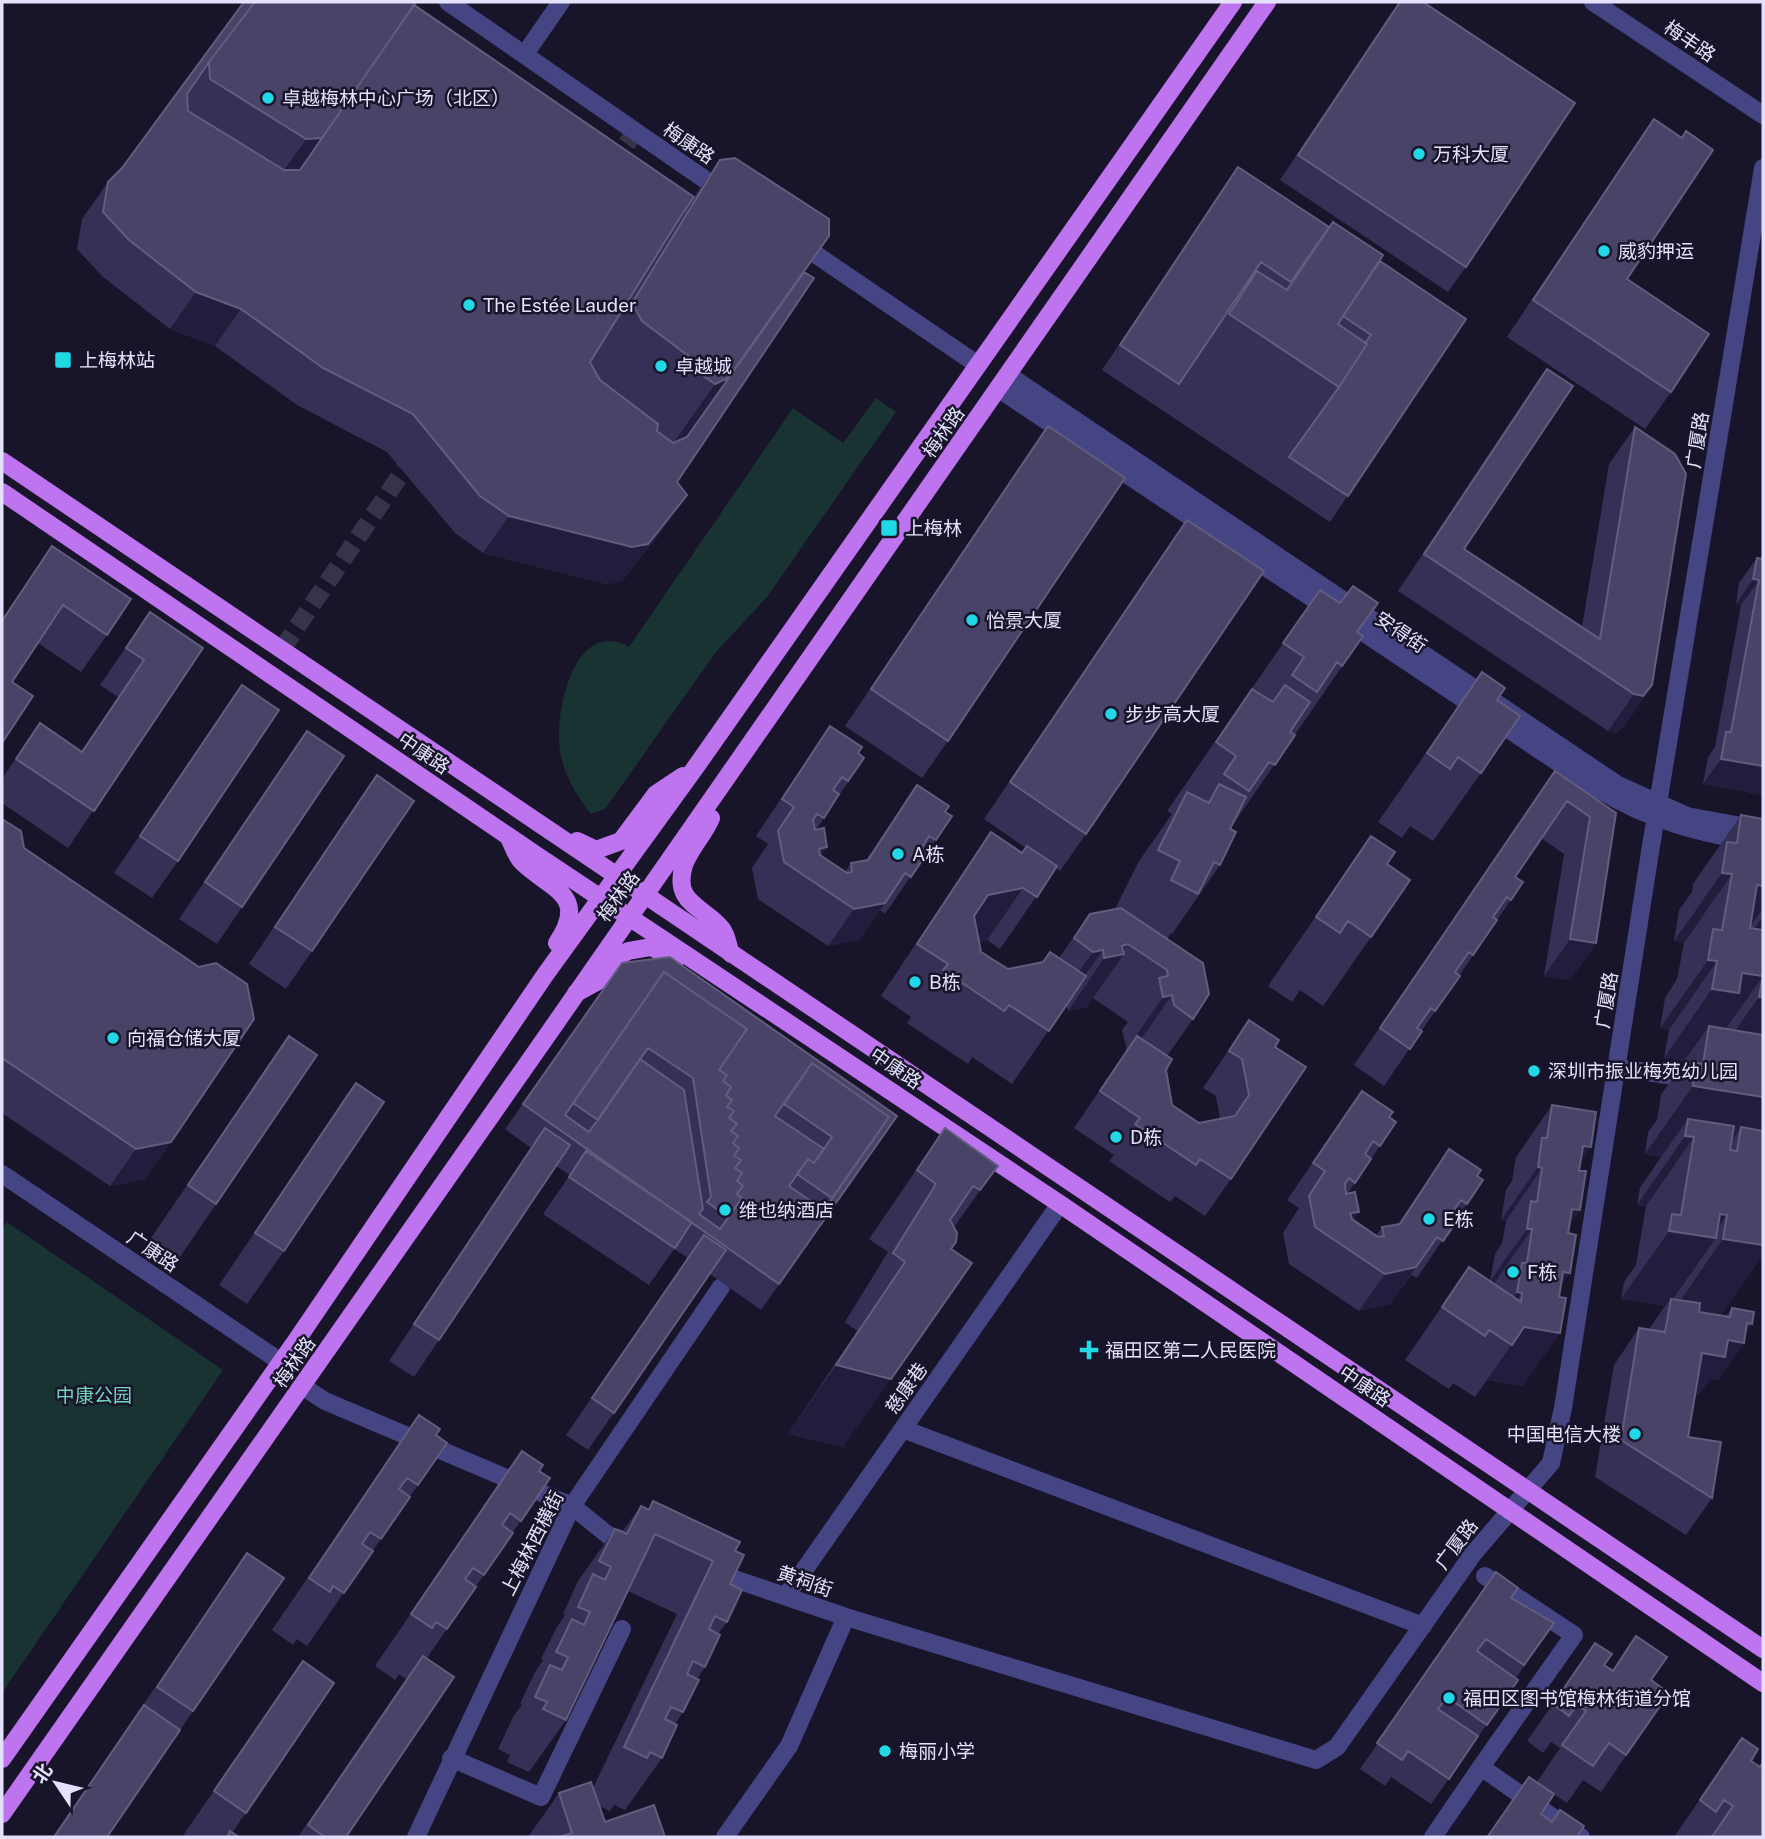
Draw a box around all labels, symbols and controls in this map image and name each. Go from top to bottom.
street label: 梅丰路 [1660,16,1720,66]
place label: 卓越梅林中心广场（北区） [282,87,510,109]
marker: 卓越梅林中心广场（北区） [260,90,276,106]
street label: 梅康路 [659,118,719,168]
place label: 万科大厦 [1433,143,1509,165]
marker: 万科大厦 [1411,146,1427,162]
place label: 威豹押运 [1618,240,1694,262]
marker: 威豹押运 [1596,243,1612,259]
place label: The Estée Lauder [483,294,636,316]
marker: The Estée Lauder [461,297,477,313]
place label: 上梅林站 [79,349,155,371]
marker: 上梅林站 [53,350,73,370]
place label: 卓越城 [675,355,732,377]
marker: 卓越城 [653,358,669,374]
street label: 梅林路 [918,402,968,462]
street label: 广厦路 [1682,410,1712,470]
place label: 上梅林 [905,517,962,539]
marker: 上梅林 [879,518,899,538]
street label: 安得街 [1371,607,1431,657]
place label: 怡景大厦 [986,609,1062,631]
marker: 怡景大厦 [964,612,980,628]
place label: 步步高大厦 [1125,703,1220,725]
marker: 步步高大厦 [1103,706,1119,722]
street label: 中康路 [394,728,454,778]
place label: A栋 [912,843,945,865]
marker: A栋 [890,846,906,862]
street label: 梅林路 [592,866,644,926]
street label: 广厦路 [1591,970,1621,1030]
place label: B栋 [929,971,961,993]
marker: B栋 [907,974,923,990]
place label: 向福仓储大厦 [127,1027,241,1049]
marker: 向福仓储大厦 [105,1030,121,1046]
street label: 中康路 [866,1043,926,1093]
place label: 深圳市振业梅苑幼儿园 [1548,1060,1738,1082]
marker: 深圳市振业梅苑幼儿园 [1526,1063,1542,1079]
place label: D栋 [1130,1126,1162,1148]
marker: D栋 [1108,1129,1124,1145]
place label: 维也纳酒店 [739,1199,834,1221]
marker: 维也纳酒店 [717,1202,733,1218]
place label: E栋 [1443,1208,1474,1230]
marker: E栋 [1421,1211,1437,1227]
street label: 广康路 [123,1226,183,1276]
place label: F栋 [1527,1261,1557,1283]
marker: F栋 [1505,1264,1521,1280]
street label: 梅林路 [269,1332,319,1392]
place label: 福田区第二人民医院 [1105,1339,1276,1361]
marker: 福田区第二人民医院 [1079,1340,1099,1360]
street label: 慈康巷 [881,1358,931,1418]
street label: 中康路 [1335,1361,1395,1411]
park label: 中康公园 [56,1384,132,1406]
place label: 中国电信大楼 [1507,1423,1621,1445]
marker: 中国电信大楼 [1627,1426,1643,1442]
street label: 上梅林西横街 [496,1487,568,1599]
street label: 广厦路 [1430,1515,1482,1573]
street label: 黄祠街 [774,1561,836,1601]
place label: 福田区图书馆梅林街道分馆 [1463,1687,1691,1709]
marker: 福田区图书馆梅林街道分馆 [1441,1690,1457,1706]
place label: 梅丽小学 [899,1740,975,1762]
marker: 梅丽小学 [877,1743,893,1759]
north arrow [21,1748,91,1818]
text: 北 [28,1759,57,1787]

